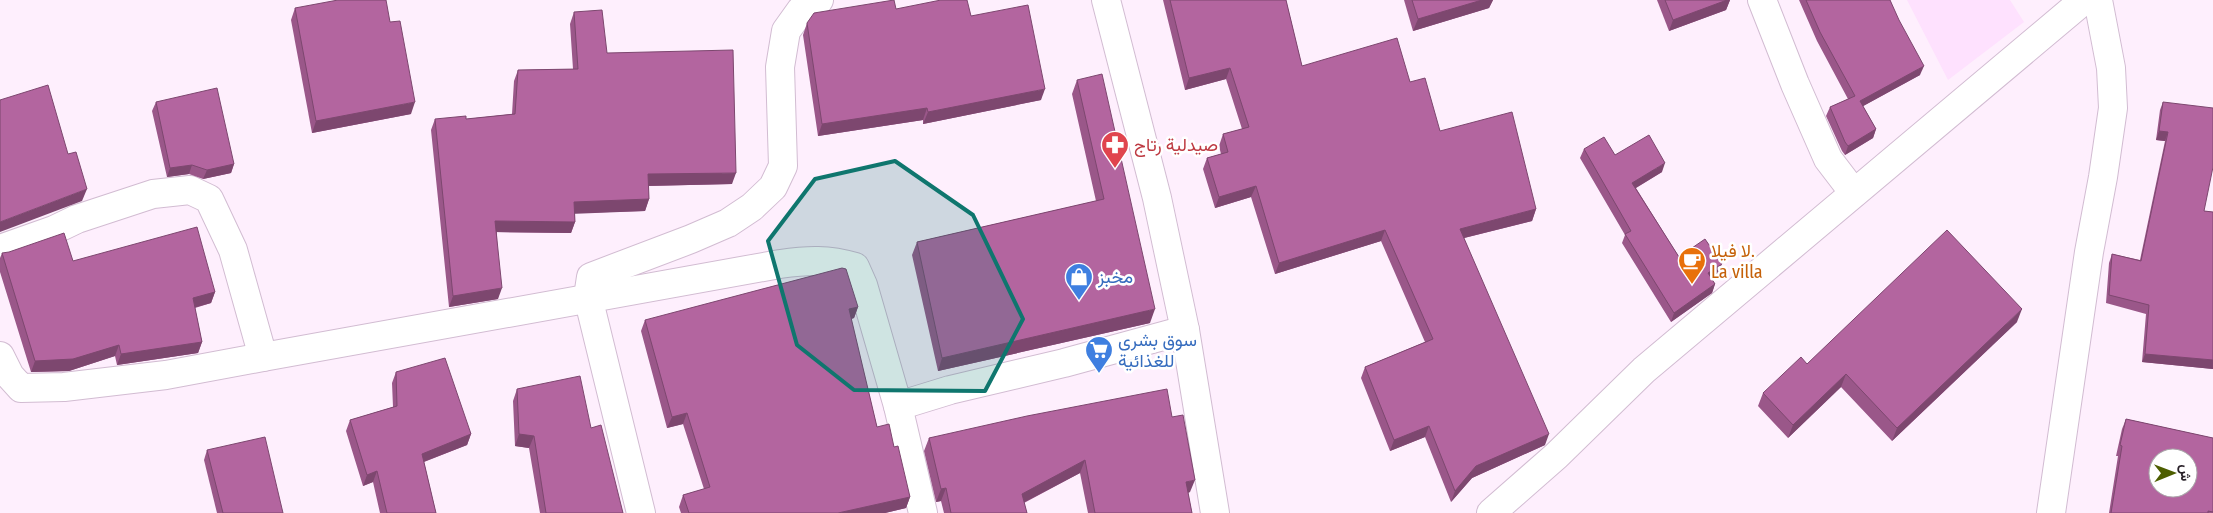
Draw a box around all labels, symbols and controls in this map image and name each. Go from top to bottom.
pharmacy icon: صيدلية رتاج [1100,130,1130,169]
place label: صيدلية رتاج [1134,134,1218,157]
place label: لا فيلا. La villa [1711,240,1763,283]
cafe icon: لا فيلا. La villa [1677,246,1707,285]
shop icon: مخبز [1064,262,1094,301]
place label: مخبز [1097,266,1133,288]
place label: سوق بشرى للغذائية [1118,329,1197,372]
supermarket icon: سوق بشرى للغذائية [1084,335,1114,374]
north arrow [2148,448,2198,498]
text: ش [2177,464,2194,482]

